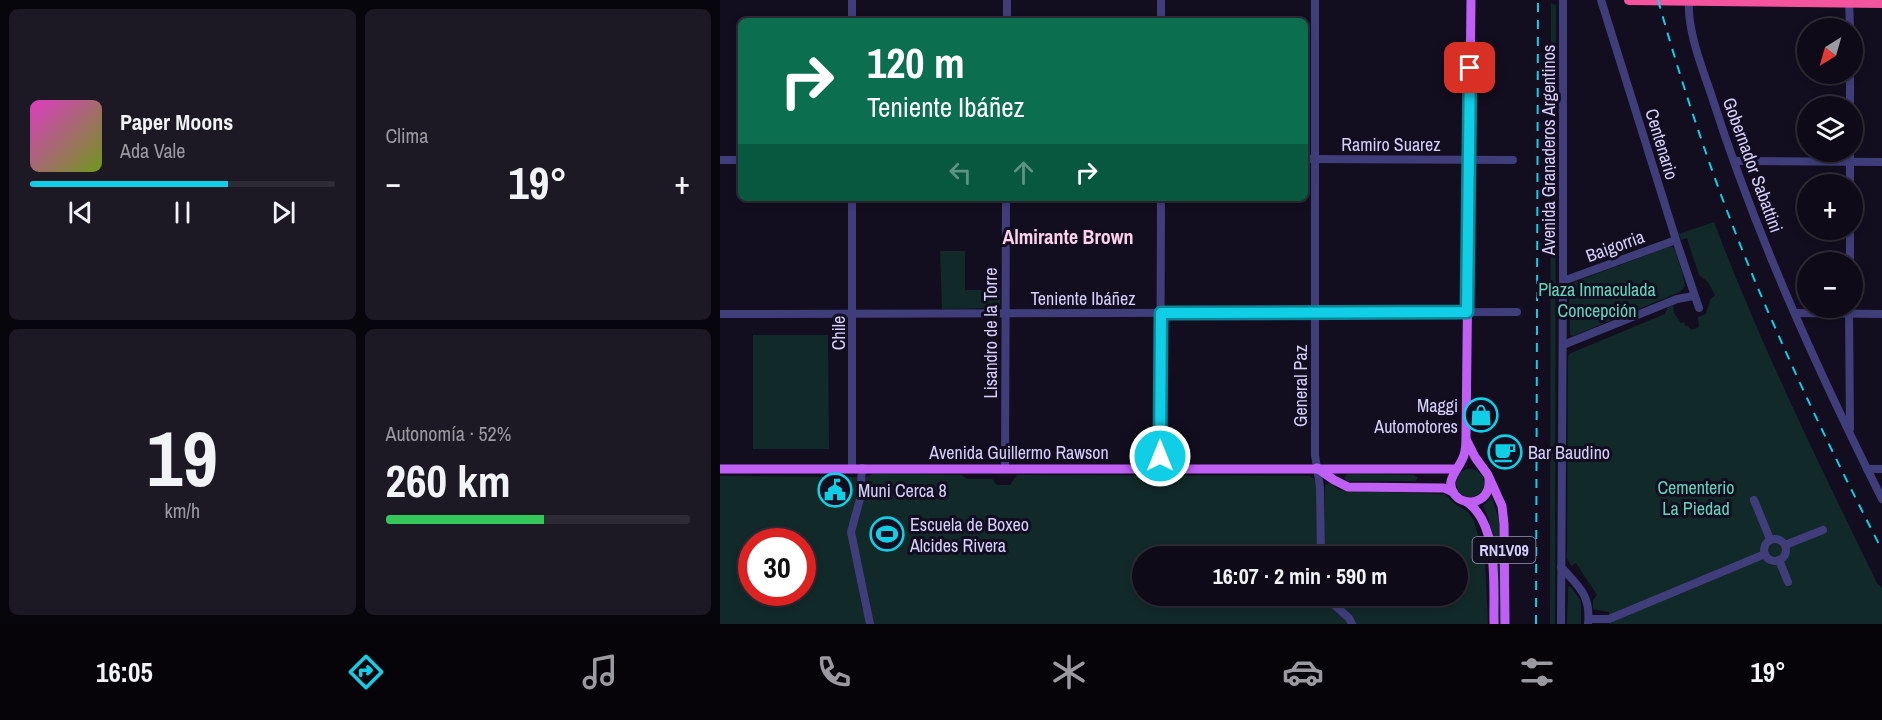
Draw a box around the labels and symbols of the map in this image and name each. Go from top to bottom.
north arrow [1797,18,1863,84]
pin [1444,42,1495,93]
street label: Avenida Granaderos Argentinos [1536,45,1561,256]
street label: Gobernador Sabattini [1717,94,1789,236]
street label: Centenario [1639,105,1685,183]
street label: Ramiro Suarez [1341,132,1441,157]
district label: Almirante Brown [1002,223,1134,250]
street label: Baigorria [1582,224,1648,268]
street label: Lisandro de la Torre [978,267,1003,399]
park label: Plaza Inmaculada Concepción [1538,277,1656,323]
street label: Teniente Ibáñez [1030,286,1136,311]
street label: Chile [826,316,851,350]
street label: General Paz [1288,345,1313,427]
place label: Maggi Automotores [1373,393,1458,439]
shop icon: Maggi Automotores [1463,397,1499,433]
position arrow [1128,424,1192,488]
cafe icon: Bar Baudino [1487,434,1523,470]
street label: Avenida Guillermo Rawson [928,440,1109,465]
place label: Bar Baudino [1528,440,1610,465]
public building icon: Muni Cerca 8 [817,472,853,508]
park label: Cementerio La Piedad [1657,475,1735,521]
place label: Muni Cerca 8 [858,478,947,503]
place label: Escuela de Boxeo Alcides Rivera [909,512,1029,558]
sports icon: Escuela de Boxeo Alcides Rivera [869,516,905,552]
speed limit sign: 30 [738,528,816,606]
road number: RN1V09 [1472,537,1536,563]

